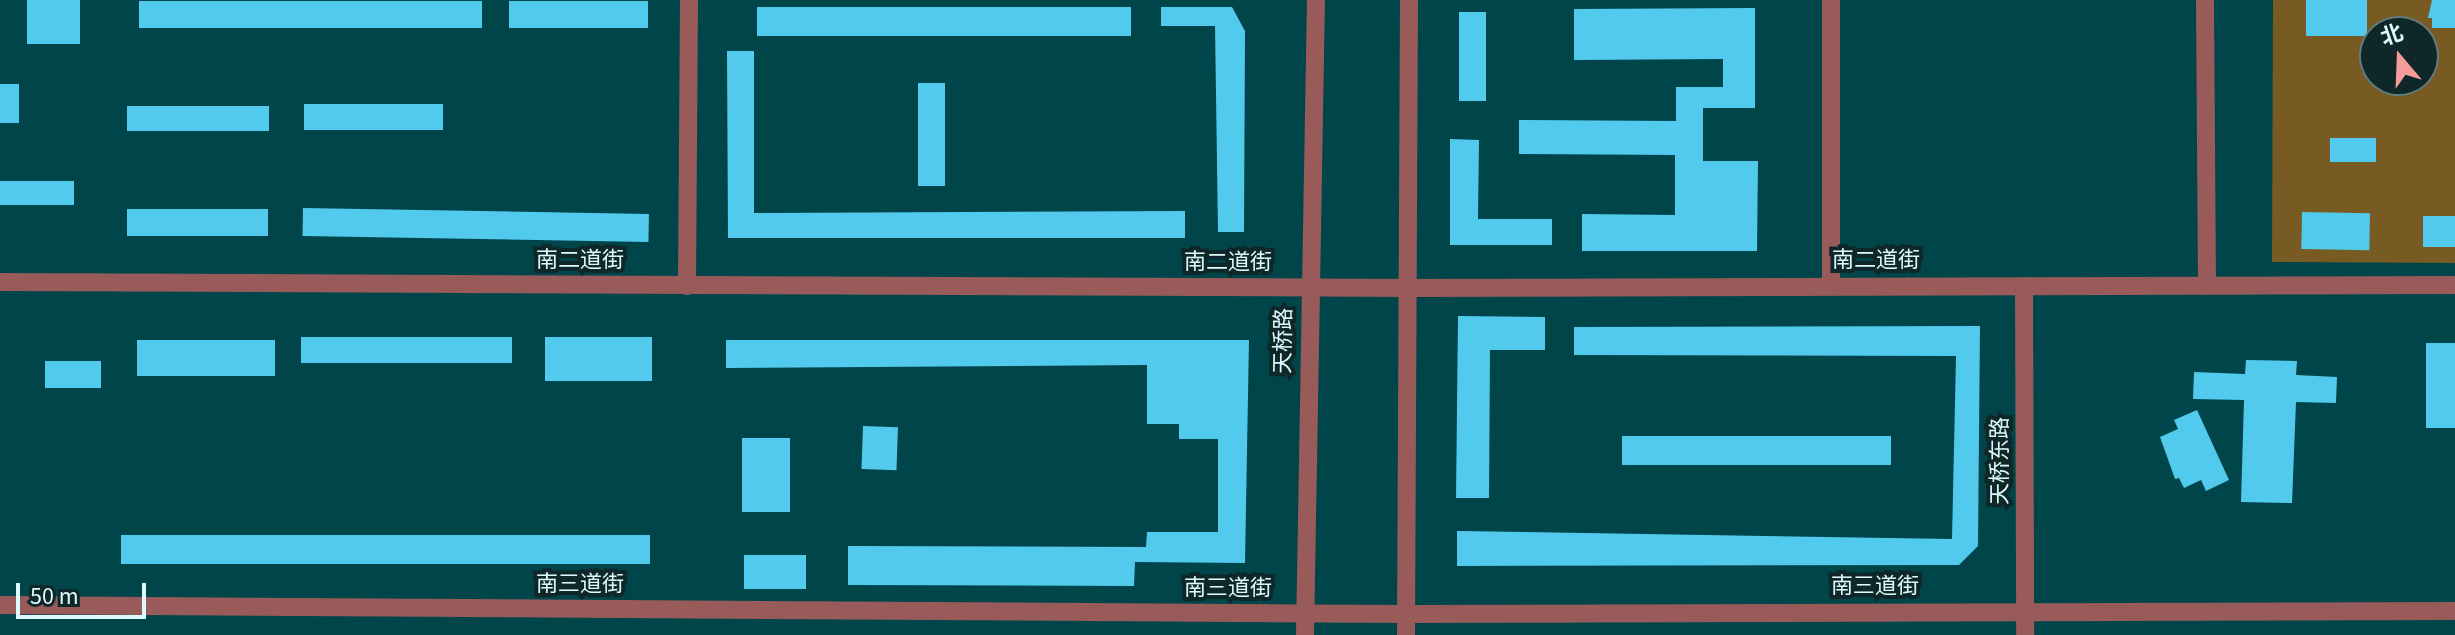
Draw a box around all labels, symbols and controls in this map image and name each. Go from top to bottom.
north arrow [2359,16,2439,96]
text: 北 [2376,16,2407,54]
street label: 南二道街 [536,248,624,274]
street label: 南二道街 [1832,248,1920,274]
street label: 南二道街 [1184,250,1272,276]
street label: 天桥路 [1270,308,1298,374]
street label: 天桥东路 [1988,417,2014,505]
scale bar [20,567,150,617]
street label: 南三道街 [536,572,624,598]
street label: 南三道街 [1831,574,1919,600]
street label: 南三道街 [1184,576,1272,602]
text: 50 m [30,579,79,614]

